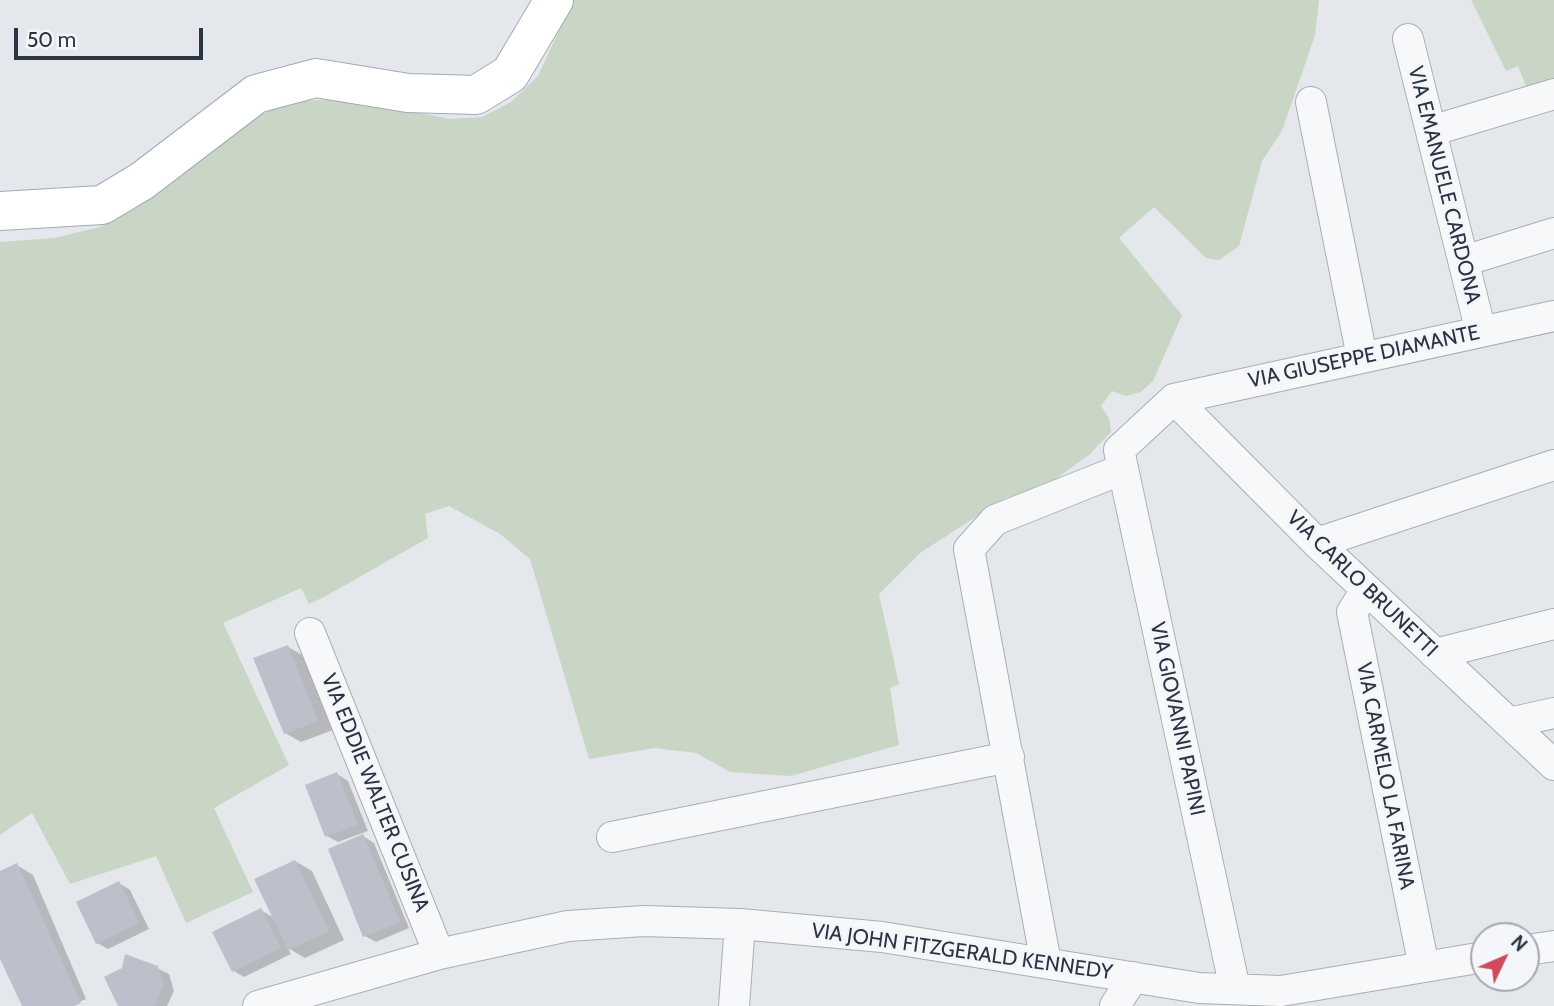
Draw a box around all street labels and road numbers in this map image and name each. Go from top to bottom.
street label: VIA EMANUELE CARDONA [1402,64,1486,306]
street label: VIA GIUSEPPE DIAMANTE [1246,320,1482,394]
street label: VIA CARLO BRUNETTI [1281,506,1443,662]
street label: VIA GIOVANNI PAPINI [1144,620,1210,818]
street label: VIA CARMELO LA FARINA [1351,660,1419,892]
street label: VIA EDDIE WALTER CUSINA [316,670,434,916]
street label: VIA JOHN FITZGERALD KENNEDY [810,918,1114,986]

